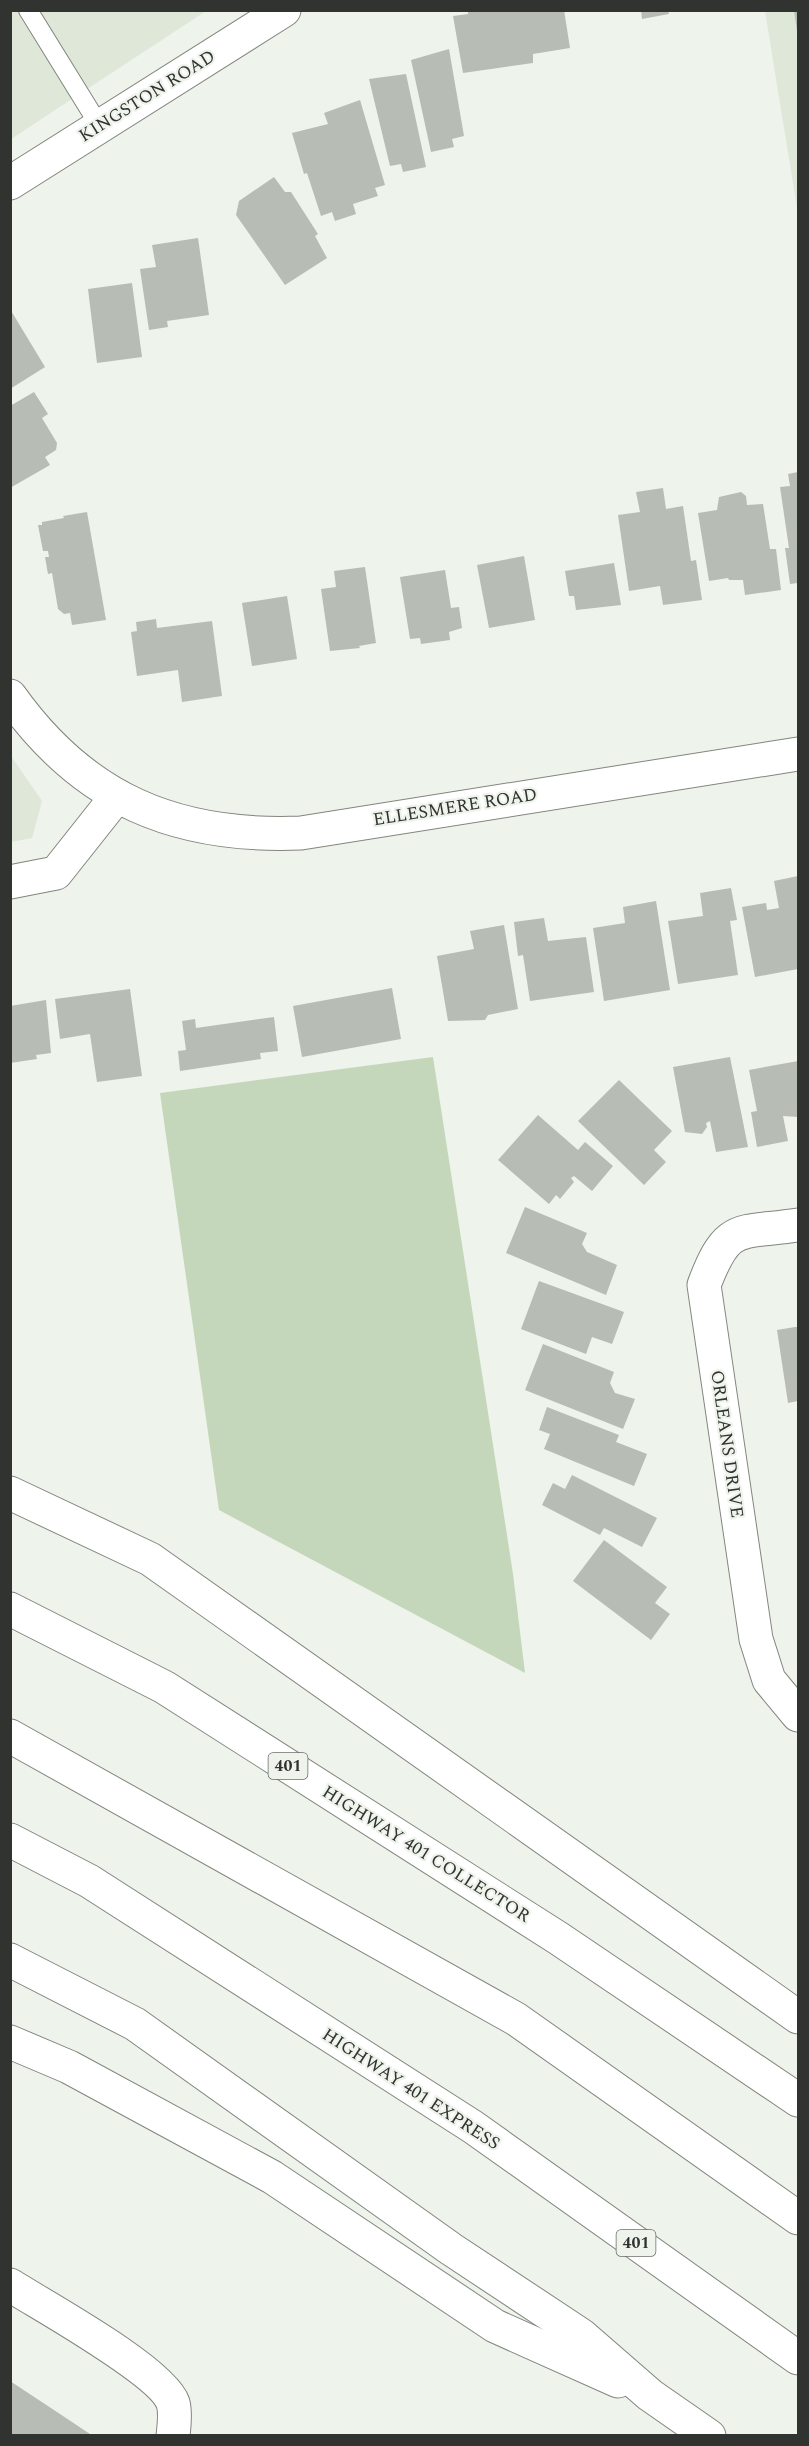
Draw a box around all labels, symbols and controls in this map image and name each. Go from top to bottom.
street label: KINGSTON ROAD [73,43,221,149]
street label: ELLESMERE ROAD [371,781,539,833]
street label: ORLEANS DRIVE [703,1368,751,1520]
road number: 401 [268,1753,308,1779]
street label: HIGHWAY 401 COLLECTOR [317,1779,535,1929]
street label: HIGHWAY 401 EXPRESS [317,2021,505,2157]
road number: 401 [616,2230,656,2256]

